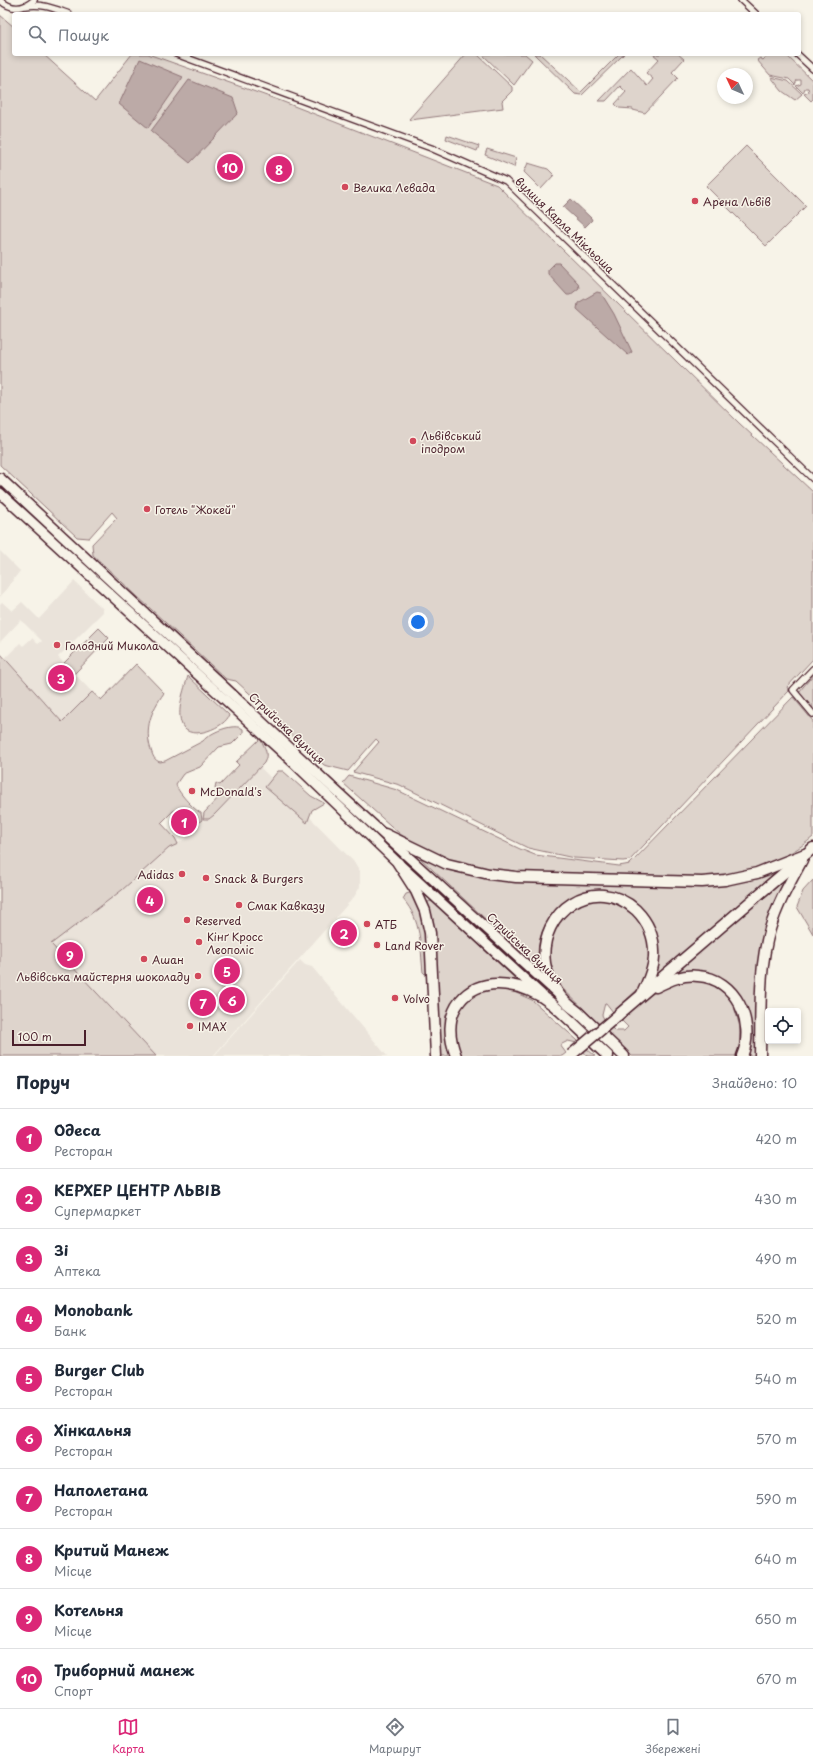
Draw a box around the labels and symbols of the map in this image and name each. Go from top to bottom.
north arrow [717,68,753,104]
pin: 10 [217,152,243,182]
pin: 8 [266,154,292,184]
street label: вулиця Карла Мікльоша [512,173,619,277]
place label: Велика Левада [353,179,436,196]
marker: Велика Левада [340,182,350,192]
place label: Арена Львів [703,193,771,210]
marker: Арена Львів [690,196,700,206]
place label: Львівський іподром [421,427,481,457]
marker: Львівський іподром [408,436,418,446]
place label: Готель "Жокей" [155,501,236,518]
marker: Готель "Жокей" [142,504,152,514]
your location [408,612,428,632]
place label: Голодний Микола [65,637,159,654]
marker: Голодний Микола [52,640,62,650]
pin: 3 [48,663,74,693]
street label: Стрийська вулиця [245,688,329,768]
place label: McDonald's [200,783,262,800]
marker: McDonald's [187,786,197,796]
pin: 1 [171,807,197,837]
place label: Adidas [137,866,174,883]
marker: Adidas [177,869,187,879]
place label: Snack & Burgers [214,870,303,887]
marker: Snack & Burgers [201,873,211,883]
pin: 4 [137,885,163,915]
place label: Смак Кавказу [247,897,325,914]
marker: Смак Кавказу [234,900,244,910]
street label: Стрийська вулиця [483,908,567,988]
place label: Reserved [195,912,241,929]
marker: Reserved [182,915,192,925]
place label: АТБ [375,916,397,933]
pin: 2 [331,918,357,948]
marker: АТБ [362,919,372,929]
place label: Кінґ Кросс Леополіс [207,928,263,958]
marker: Кінґ Кросс Леополіс [194,937,204,947]
place label: Land Rover [385,937,444,954]
pin: 9 [57,940,83,970]
marker: Land Rover [372,940,382,950]
place label: Ашан [152,951,184,968]
marker: Ашан [139,954,149,964]
pin: 5 [214,956,240,986]
place label: Львівська майстерня шоколаду [16,968,190,985]
marker: Львівська майстерня шоколаду [193,971,203,981]
pin: 6 [219,985,245,1015]
pin: 7 [190,988,216,1018]
place label: Volvo [403,990,430,1007]
marker: Volvo [390,993,400,1003]
place label: IMAX [198,1018,227,1035]
marker: IMAX [185,1021,195,1031]
scale bar [12,1028,86,1047]

